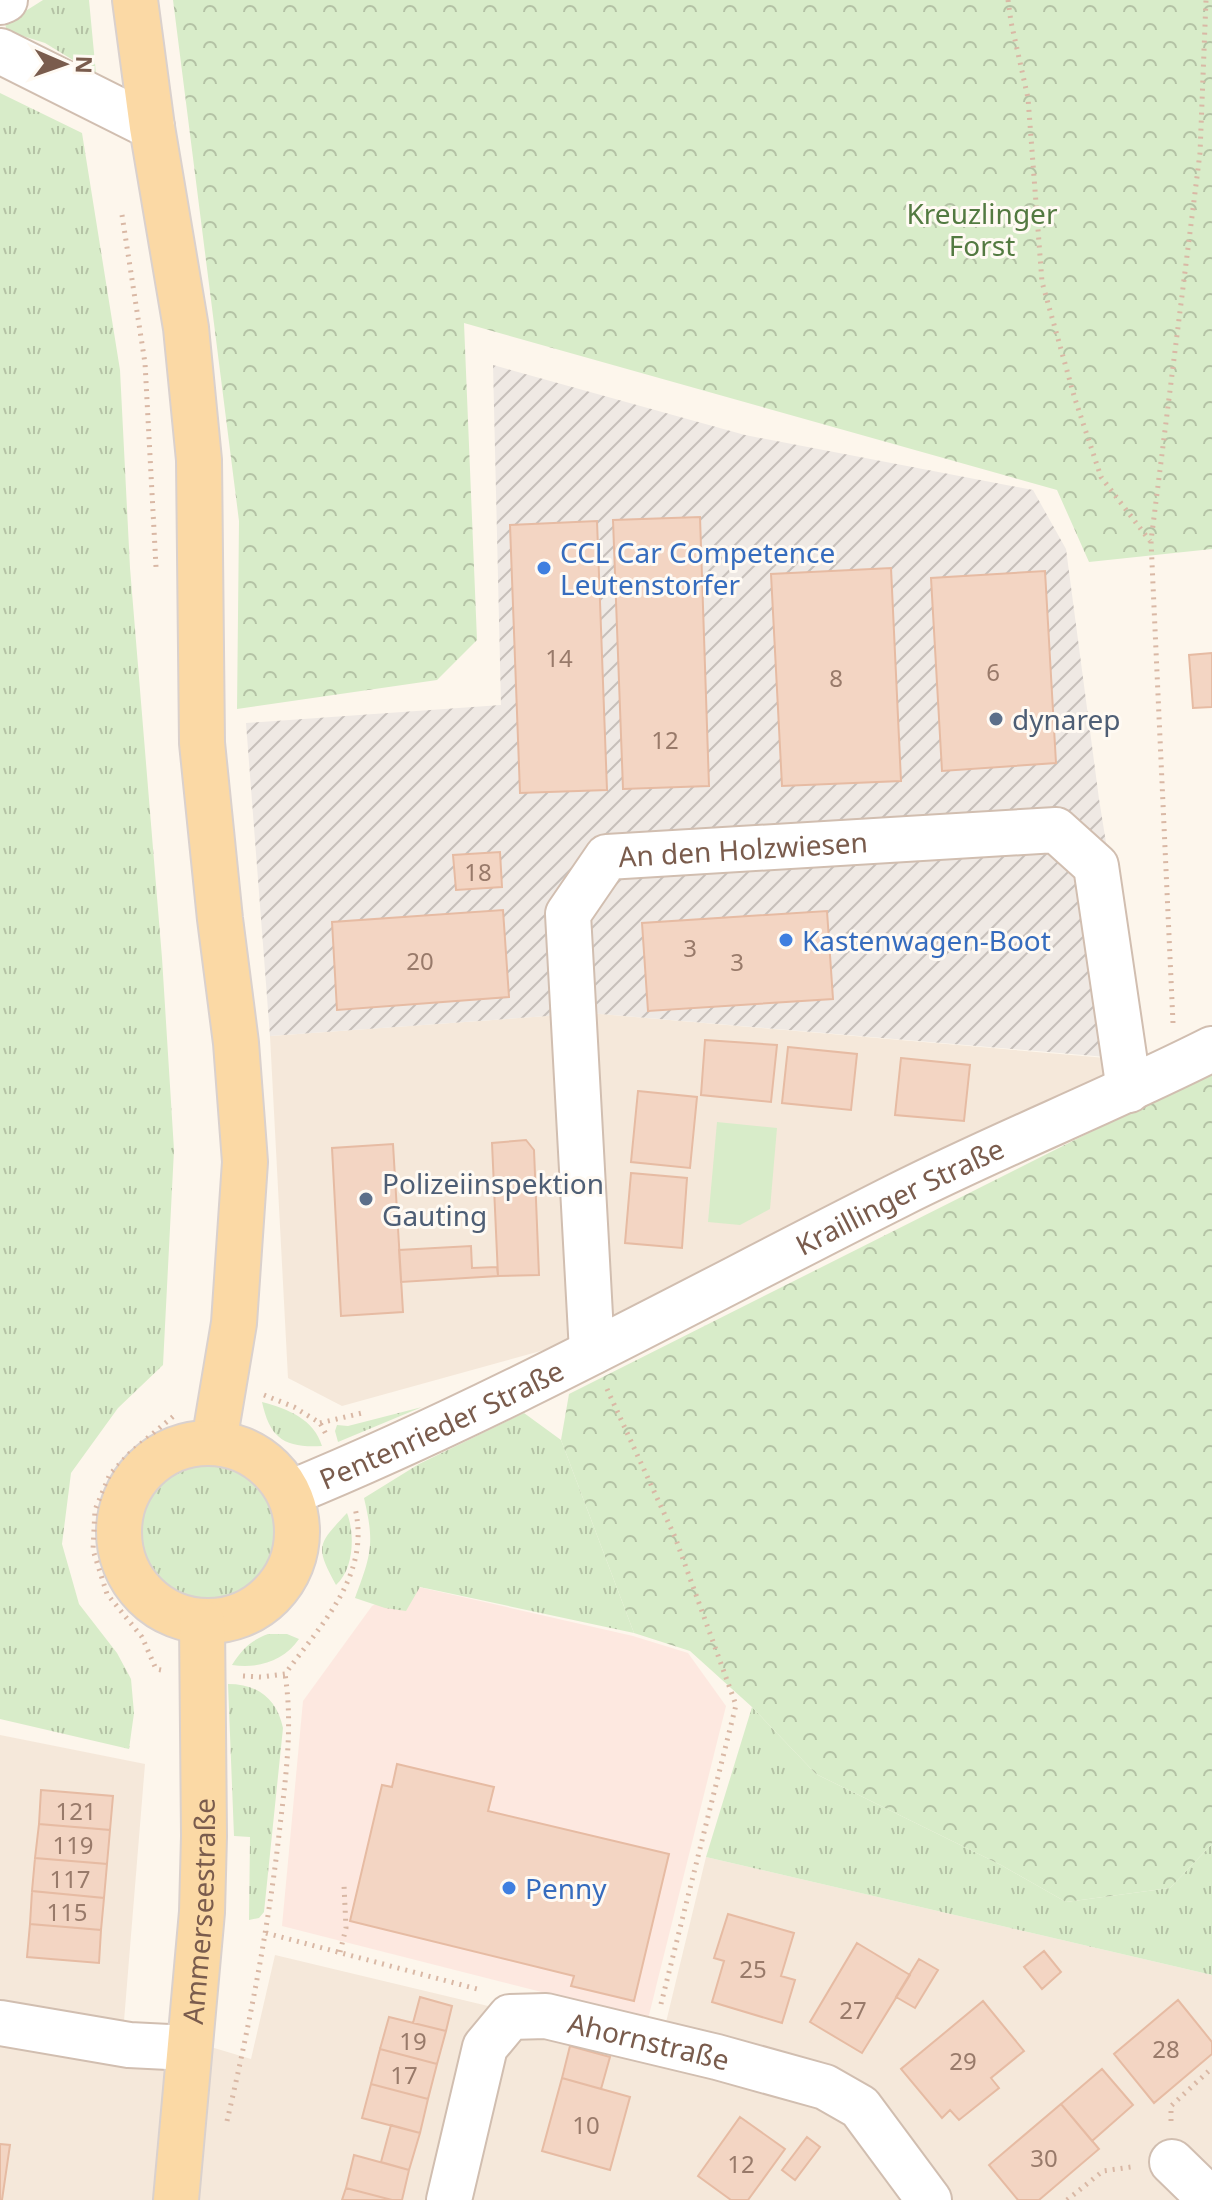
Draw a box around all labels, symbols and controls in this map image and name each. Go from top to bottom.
north arrow [24,24,104,104]
text: N [70,55,100,74]
park label: Kreuzlinger Forst [907,194,1058,264]
place label: CCL Car Competence Leutenstorfer [560,533,835,603]
marker: CCL Car Competence Leutenstorfer [535,559,553,577]
house number: 14 [545,641,573,674]
house number: 6 [986,655,1000,688]
house number: 8 [829,661,843,694]
place label: dynarep [1012,700,1121,738]
marker: dynarep [987,710,1005,728]
house number: 12 [651,723,679,756]
street label: An den Holzwiesen [617,822,869,875]
house number: 18 [464,855,492,888]
place label: Kastenwagen-Boot [802,921,1051,959]
house number: 3 [683,931,697,964]
marker: Kastenwagen-Boot [777,931,795,949]
house number: 20 [406,944,434,977]
house number: 3 [730,945,744,978]
street label: Kraillinger Straße [789,1129,1010,1264]
place label: Polizeiinspektion Gauting [382,1164,604,1234]
marker: Polizeiinspektion Gauting [357,1190,375,1208]
street label: Pentenrieder Straße [313,1351,570,1498]
house number: 121 [55,1794,97,1827]
street label: Ammerseestraße [173,1798,223,2026]
house number: 119 [52,1828,94,1861]
house number: 117 [49,1862,91,1895]
place label: Penny [525,1869,607,1907]
marker: Penny [500,1879,518,1897]
house number: 115 [46,1895,88,1928]
house number: 25 [739,1952,767,1985]
house number: 27 [839,1993,867,2026]
street label: Ahornstraße [564,2003,734,2079]
house number: 19 [399,2024,427,2057]
house number: 28 [1152,2032,1180,2065]
house number: 29 [949,2044,977,2077]
house number: 17 [390,2058,418,2091]
house number: 10 [572,2108,600,2141]
house number: 30 [1030,2141,1058,2174]
house number: 12 [727,2147,755,2180]

